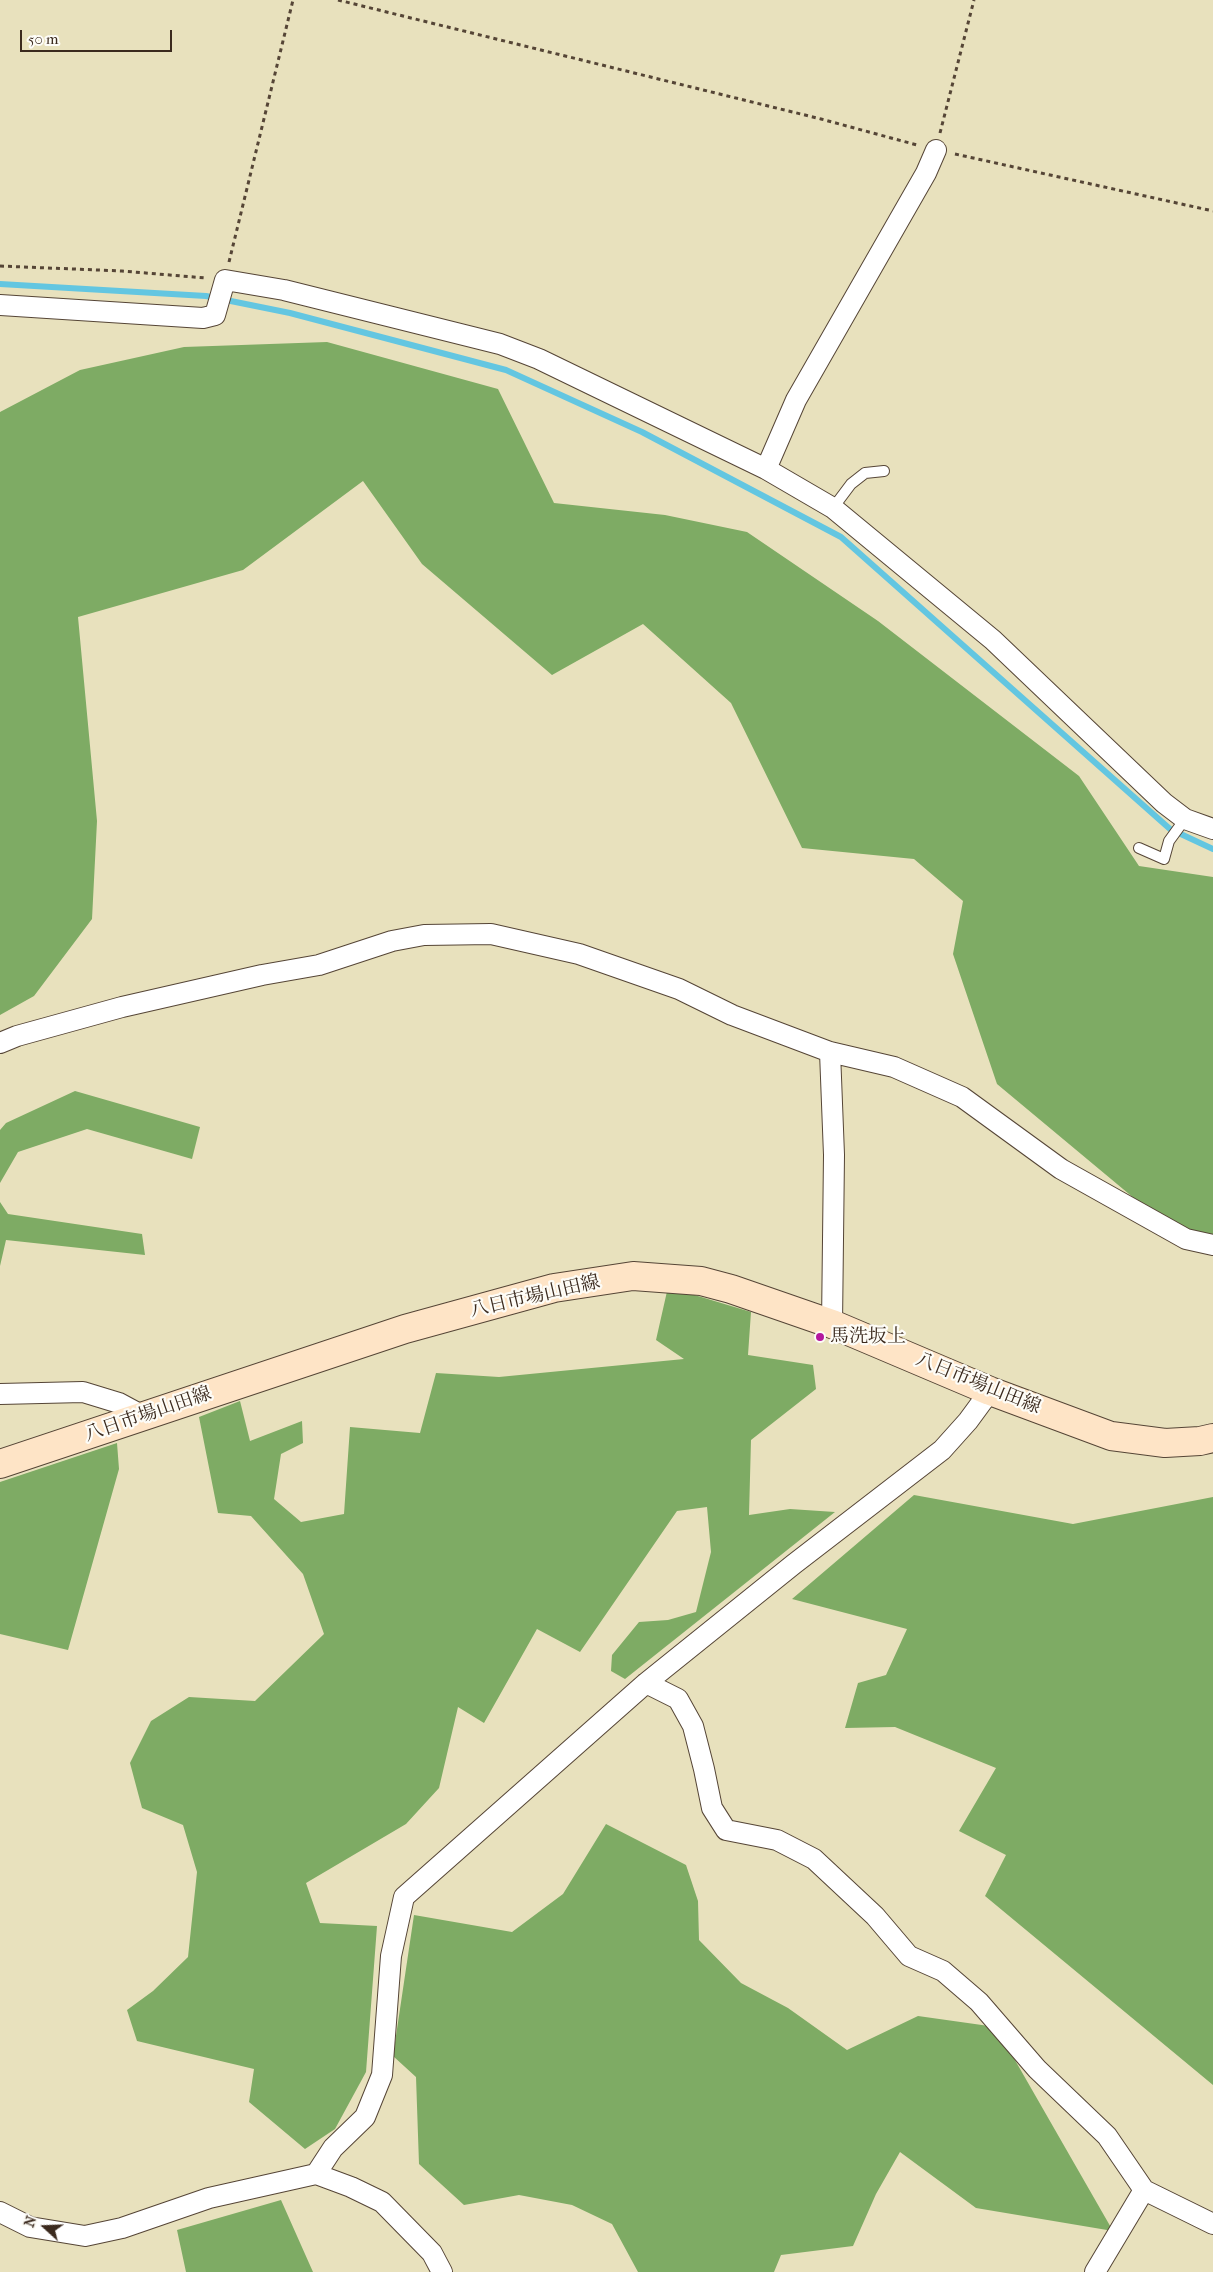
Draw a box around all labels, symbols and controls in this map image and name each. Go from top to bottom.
scale bar [22,20,175,52]
text: 50 m [28,30,58,48]
street label: 八日市場山田線 [468,1271,602,1323]
place label: 馬洗坂上 [830,1326,906,1348]
marker: 馬洗坂上 [814,1331,826,1343]
street label: 八日市場山田線 [912,1349,1044,1419]
street label: 八日市場山田線 [81,1383,215,1447]
north arrow [20,2202,70,2252]
text: N [21,2214,40,2230]

